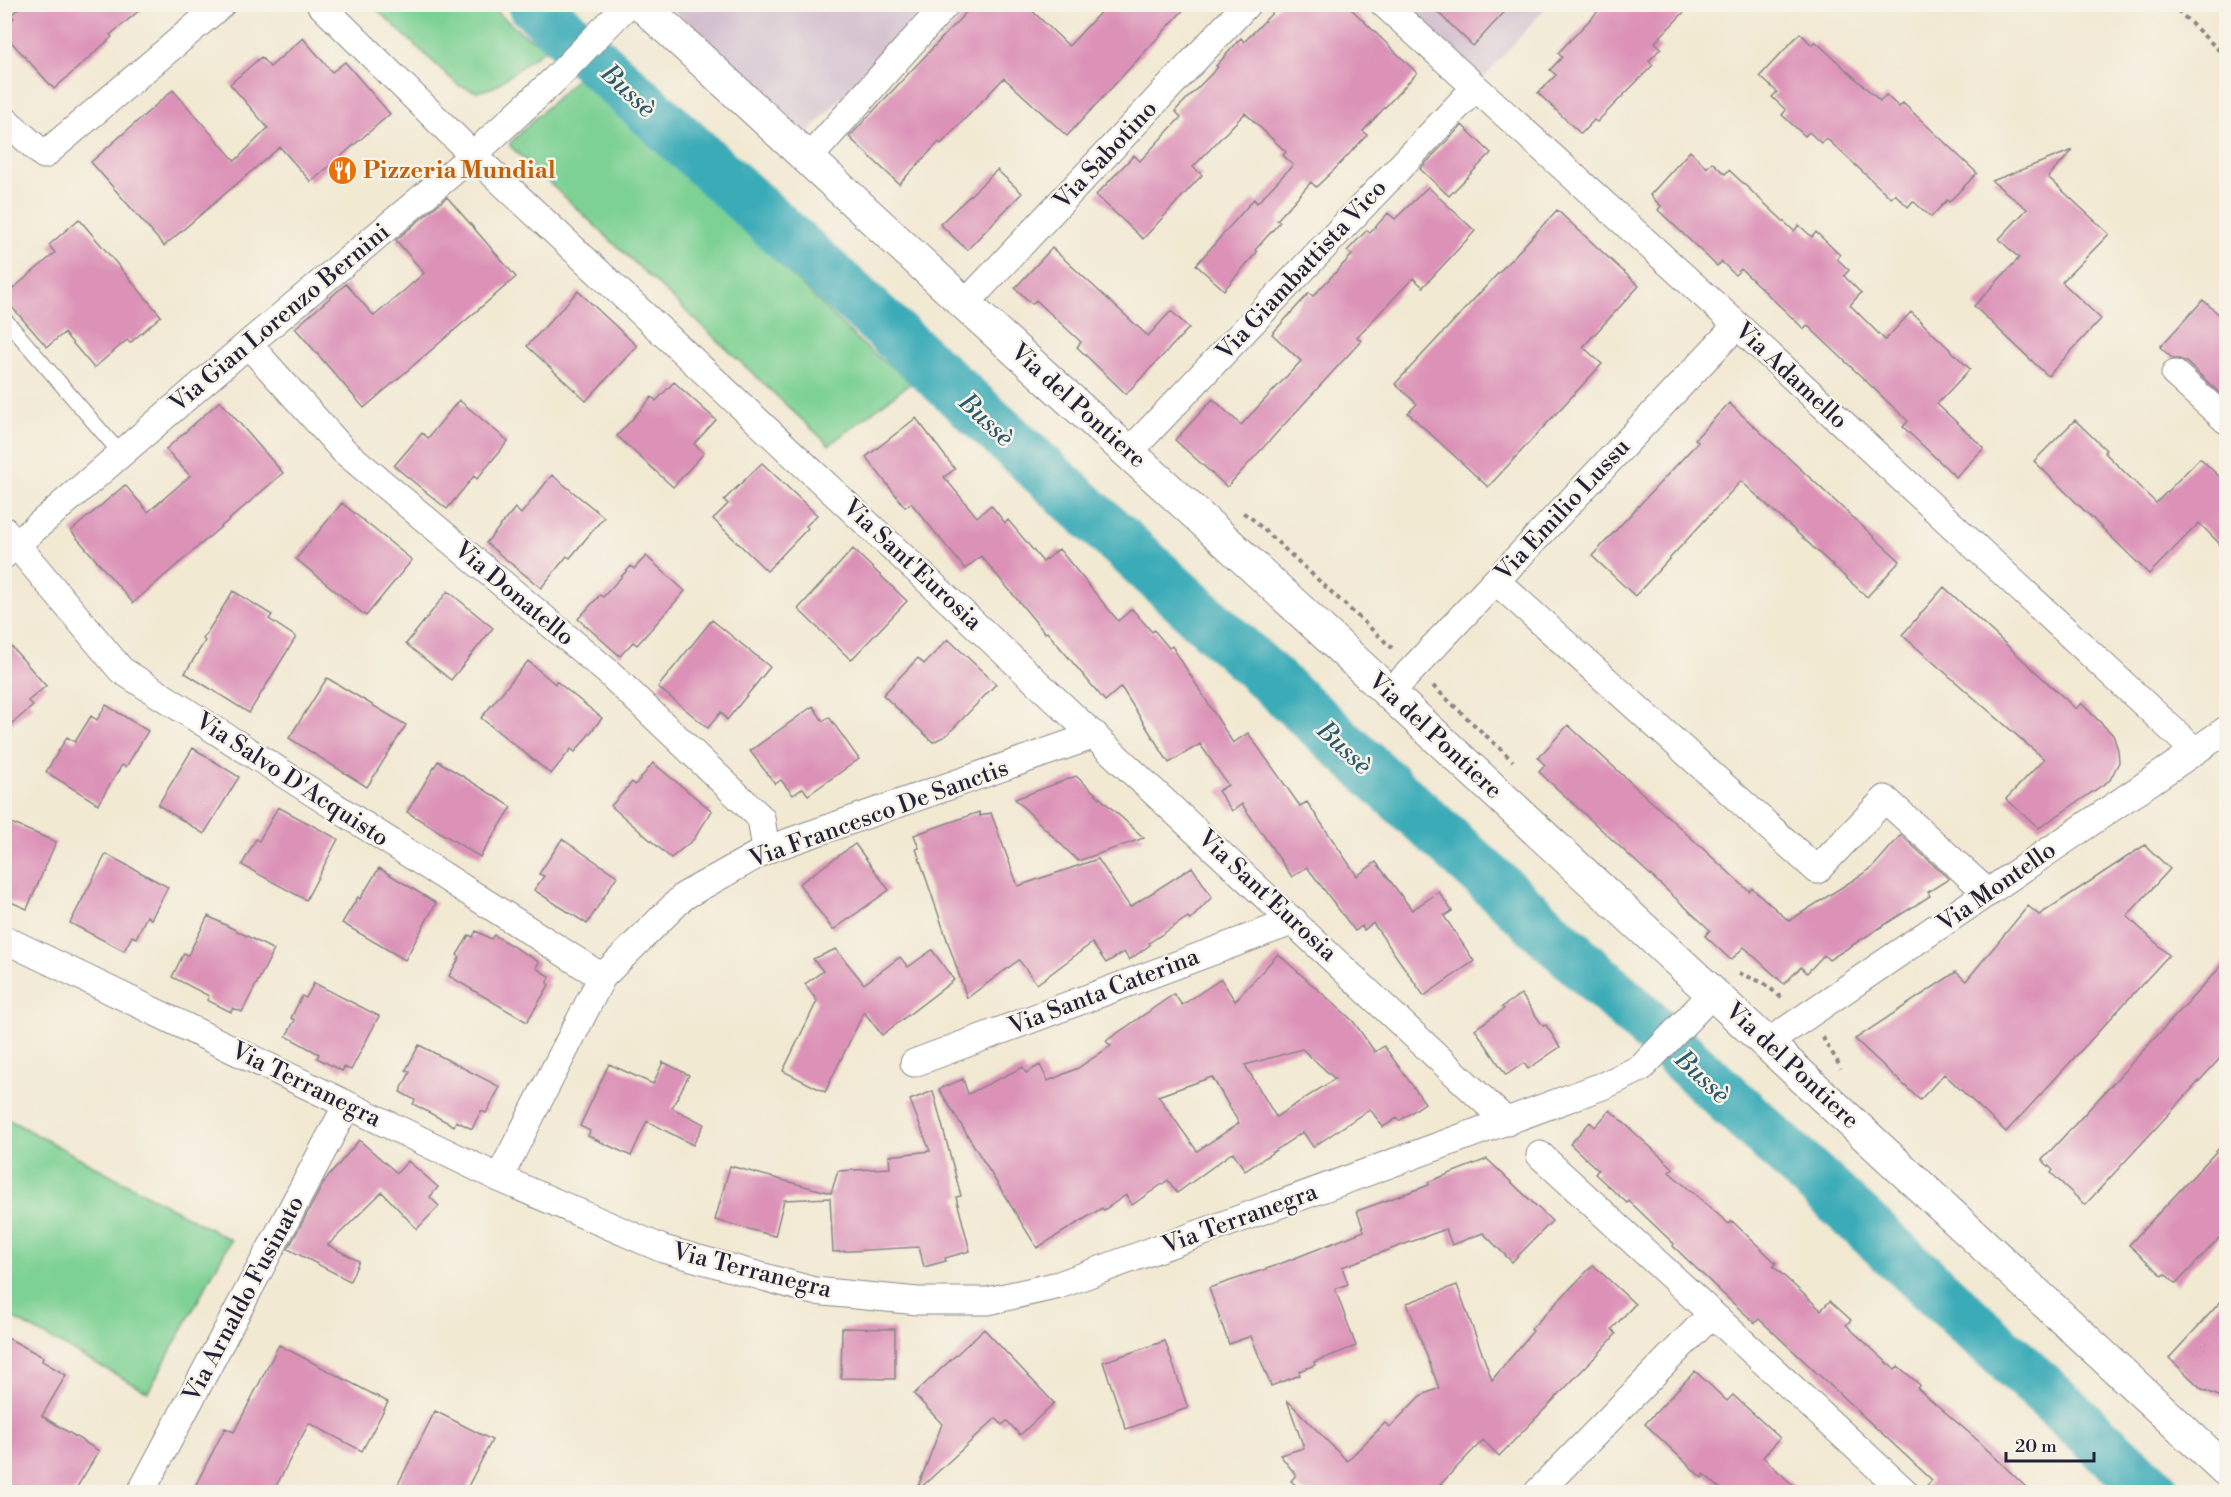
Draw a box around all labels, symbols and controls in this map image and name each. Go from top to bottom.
water label: Bussè [593,57,662,125]
street label: Via Sabotino [1047,94,1164,216]
restaurant icon: Pizzeria Mundial [326,155,358,187]
place label: Pizzeria Mundial [363,156,556,186]
street label: Via Giambattista Vico [1210,173,1394,367]
street label: Via Gian Lorenzo Bernini [163,217,396,419]
street label: Via Adamello [1728,315,1854,436]
street label: Via del Pontiere [1003,337,1152,475]
water label: Bussè [951,386,1020,454]
street label: Via Emilio Lussu [1489,432,1637,588]
street label: Via Sant'Eurosia [835,492,988,638]
street label: Via Donatello [447,534,580,653]
street label: Via del Pontiere [1361,666,1508,806]
street label: Via Salvo D'Acquisto [189,706,394,854]
water label: Bussè [1309,714,1378,782]
street label: Via Francesco De Sanctis [745,753,1013,875]
street label: Via Sant'Eurosia [1190,823,1343,969]
street label: Via Montello [1931,835,2062,939]
street label: Via Santa Caterina [1004,942,1204,1042]
street label: Via del Pontiere [1718,996,1865,1136]
street label: Via Terranegra [225,1035,386,1135]
water label: Bussè [1667,1043,1736,1111]
street label: Via Terranegra [1157,1177,1322,1261]
street label: Via Arnaldo Fusinato [176,1191,311,1408]
street label: Via Terranegra [668,1237,835,1305]
scale bar [2006,1425,2094,1463]
text: 20 m [2015,1435,2057,1458]

